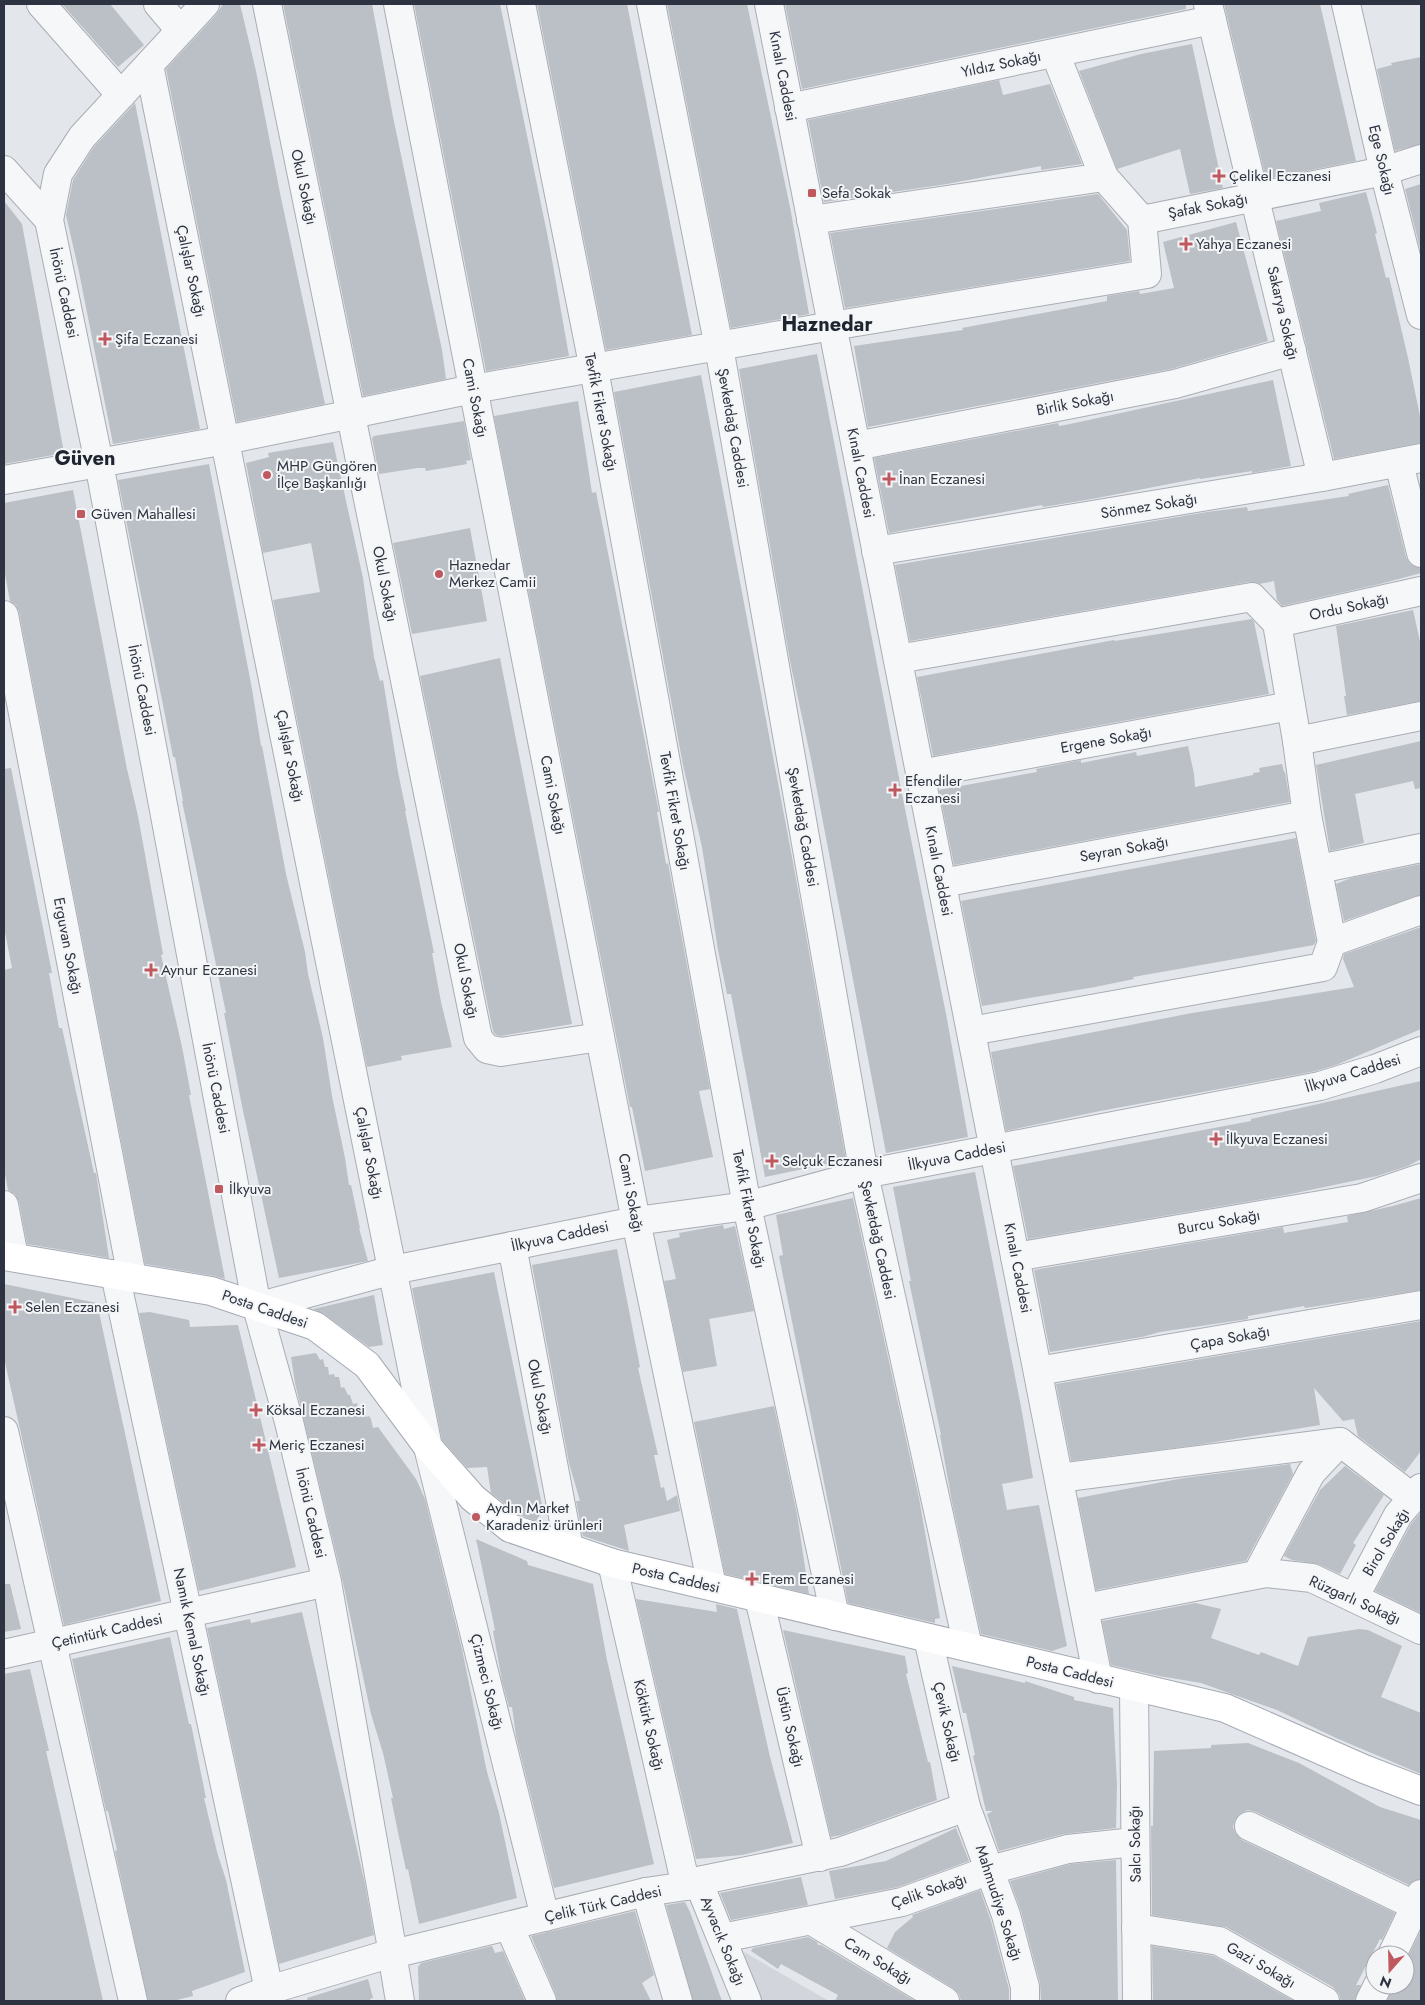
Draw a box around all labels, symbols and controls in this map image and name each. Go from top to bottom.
street label: Kınalı Caddesi [763,29,803,123]
street label: Yıldız Sokağı [959,45,1043,83]
street label: Ege Sokağı [1363,123,1401,197]
street label: Okul Sokağı [285,147,323,227]
place label: Çelikel Eczanesi [1229,165,1331,187]
marker: Çelikel Eczanesi [1213,170,1225,182]
place label: Sefa Sokak [822,182,891,204]
marker: Sefa Sokak [806,187,818,199]
street label: Şafak Sokağı [1166,188,1250,224]
street label: Çalışlar Sokağı [170,223,212,319]
place label: Yahya Eczanesi [1196,233,1291,255]
marker: Yahya Eczanesi [1180,238,1192,250]
street label: İnönü Caddesi [44,246,84,340]
street label: Sakarya Sokağı [1262,264,1304,362]
district label: Haznedar [781,310,873,339]
place label: Şifa Eczanesi [115,328,198,350]
marker: Şifa Eczanesi [99,333,111,345]
street label: Tevfik Fikret Sokağı [579,351,623,473]
street label: Cami Sokağı [457,357,493,439]
street label: Şevketdağ Caddesi [712,366,754,490]
street label: Birlik Sokağı [1034,385,1116,421]
street label: Kınalı Caddesi [841,426,881,520]
district label: Güven [55,444,115,473]
place label: MHP Güngören İlçe Başkanlığı [277,455,377,494]
place label: İnan Eczanesi [899,468,985,490]
marker: MHP Güngören İlçe Başkanlığı [261,469,273,481]
marker: İnan Eczanesi [883,473,895,485]
street label: Sönmez Sokağı [1099,488,1199,524]
place label: Güven Mahallesi [91,503,196,525]
marker: Güven Mahallesi [75,508,87,520]
street label: Okul Sokağı [367,544,403,624]
place label: Haznedar Merkez Camii [449,554,536,593]
marker: Haznedar Merkez Camii [433,568,445,580]
street label: Ordu Sokağı [1307,588,1391,626]
street label: İnönü Caddesi [122,643,162,737]
street label: Çalışlar Sokağı [270,708,310,804]
street label: Ergene Sokağı [1059,721,1153,759]
street label: Tevfik Fikret Sokağı [654,750,696,872]
street label: Cami Sokağı [535,754,571,836]
street label: Şevketdağ Caddesi [782,765,824,889]
place label: Efendiler Eczanesi [905,770,963,809]
marker: Efendiler Eczanesi [889,784,901,796]
street label: Kınalı Caddesi [919,824,959,918]
street label: Seyran Sokağı [1078,830,1170,868]
street label: Erguvan Sokağı [48,896,88,996]
street label: Okul Sokağı [448,941,484,1021]
place label: Aynur Eczanesi [161,959,257,981]
marker: Aynur Eczanesi [145,964,157,976]
street label: İnönü Caddesi [196,1041,236,1135]
street label: İlkyuva Caddesi [1302,1048,1404,1098]
street label: Çalışlar Sokağı [349,1105,389,1201]
place label: İlkyuva Eczanesi [1226,1128,1328,1150]
marker: İlkyuva Eczanesi [1210,1133,1222,1145]
street label: İlkyuva Caddesi [906,1136,1008,1176]
street label: Tevfik Fikret Sokağı [727,1148,771,1270]
place label: Selçuk Eczanesi [782,1150,883,1172]
street label: Cami Sokağı [613,1152,649,1234]
marker: Selçuk Eczanesi [766,1155,778,1167]
place label: İlkyuva [229,1178,271,1200]
street label: Şevketdağ Caddesi [855,1178,901,1302]
marker: İlkyuva [213,1183,225,1195]
street label: Burcu Sokağı [1176,1204,1262,1240]
street label: İlkyuva Caddesi [509,1215,611,1257]
street label: Kınalı Caddesi [998,1221,1038,1315]
street label: Posta Caddesi [219,1284,311,1334]
place label: Selen Eczanesi [25,1296,120,1318]
marker: Selen Eczanesi [9,1301,21,1313]
street label: Çapa Sokağı [1188,1320,1272,1356]
street label: Okul Sokağı [522,1357,558,1437]
place label: Köksal Eczanesi [266,1399,365,1421]
marker: Köksal Eczanesi [250,1404,262,1416]
place label: Meriç Eczanesi [269,1434,365,1456]
marker: Meriç Eczanesi [253,1439,265,1451]
street label: İnönü Caddesi [290,1466,332,1560]
place label: Aydın Market Karadeniz ürünleri [486,1497,603,1536]
street label: Birol Sokağı [1357,1504,1415,1580]
marker: Aydın Market Karadeniz ürünleri [470,1511,482,1523]
street label: Posta Caddesi [630,1557,722,1599]
street label: Namık Kemal Sokağı [168,1566,216,1698]
place label: Erem Eczanesi [762,1568,854,1590]
street label: Rüzgarlı Sokağı [1306,1570,1404,1630]
marker: Erem Eczanesi [746,1573,758,1585]
street label: Çetintürk Caddesi [49,1608,165,1654]
street label: Çizmeci Sokağı [464,1631,510,1733]
street label: Posta Caddesi [1024,1650,1116,1694]
street label: Köktürk Sokağı [628,1677,670,1773]
street label: Çevik Sokağı [927,1680,967,1764]
street label: Üstün Sokağı [770,1685,810,1769]
street label: Salcı Sokağı [1123,1805,1147,1883]
street label: Mahmudiye Sokağı [970,1842,1028,1964]
street label: Çelik Sokağı [888,1868,970,1914]
street label: Çelik Türk Caddesi [542,1880,664,1928]
street label: Ayvacık Sokağı [695,1893,751,1989]
street label: Cam Sokağı [840,1932,916,1990]
street label: Gazi Sokağı [1222,1936,1300,1994]
north arrow [1365,1945,1415,1995]
text: N [1377,1971,1394,1994]

